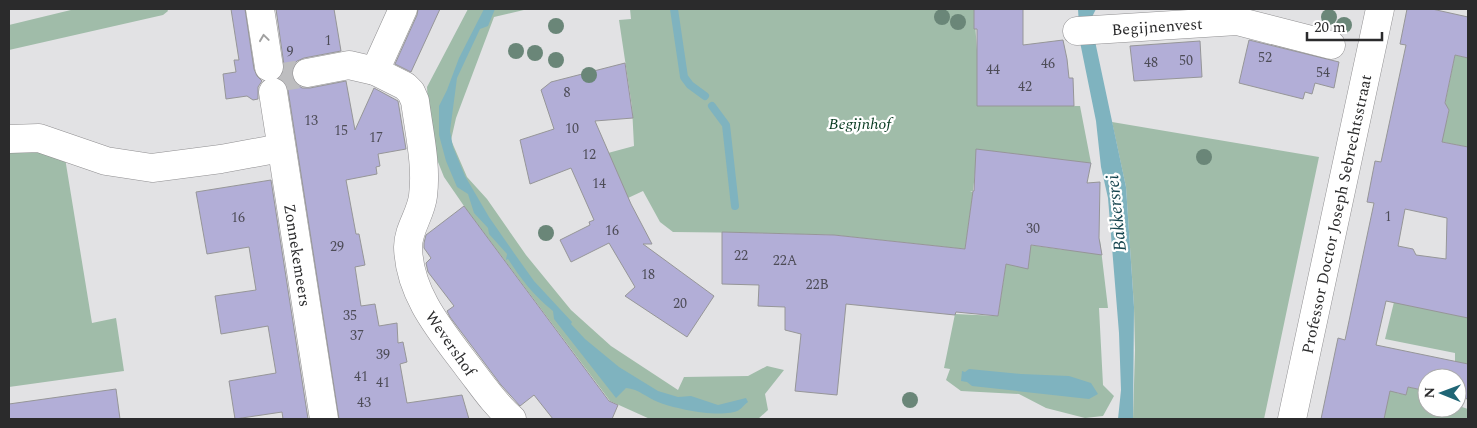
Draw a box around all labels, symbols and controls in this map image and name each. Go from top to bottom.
scale bar [1307,10,1382,42]
street label: Begijnenvest [1111,12,1204,42]
text: 20 m [1314,16,1346,39]
house number: 1 [325,30,332,51]
one-way arrow [260,33,270,42]
house number: 9 [287,41,294,62]
house number: 52 [1258,47,1272,68]
house number: 50 [1179,50,1193,71]
house number: 48 [1144,52,1158,73]
house number: 46 [1041,53,1055,74]
house number: 44 [986,59,1000,80]
house number: 54 [1316,62,1330,83]
street label: Professor Doctor Joseph Sebrechtsstraat [1296,72,1378,356]
house number: 42 [1018,76,1032,97]
house number: 8 [564,82,571,103]
house number: 13 [304,110,318,131]
park label: Begijnhof [829,112,894,136]
house number: 10 [565,118,579,139]
house number: 15 [334,120,348,141]
house number: 17 [369,127,383,148]
house number: 12 [582,144,596,165]
house number: 14 [592,173,606,194]
water label: Bakkersrei [1099,173,1134,253]
street label: Zonnekemeers [277,202,317,308]
house number: 1 [1385,206,1392,227]
house number: 16 [231,207,245,228]
house number: 30 [1026,218,1040,239]
house number: 16 [605,220,619,241]
house number: 29 [330,236,344,257]
house number: 22 [734,245,748,266]
house number: 22A [773,250,798,271]
house number: 18 [641,264,655,285]
house number: 22B [805,274,829,295]
house number: 20 [673,293,687,314]
house number: 35 [343,305,357,326]
street label: Wevershof [419,306,482,383]
house number: 37 [350,325,364,346]
house number: 39 [376,344,390,365]
house number: 41 [354,366,368,387]
north arrow [1417,368,1467,418]
house number: 41 [376,372,390,393]
text: N [1419,387,1440,399]
house number: 43 [357,392,371,413]

